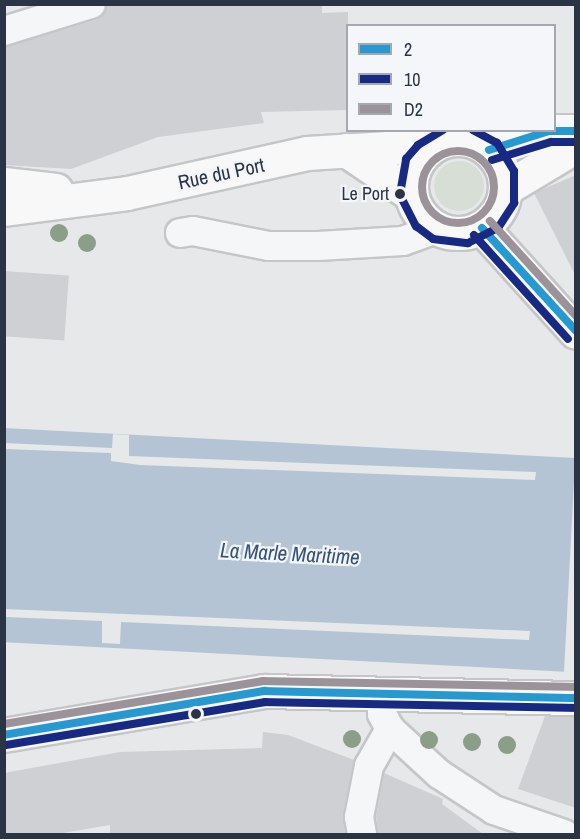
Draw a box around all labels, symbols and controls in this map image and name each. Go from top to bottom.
legend [346,24,556,132]
text: 2 [404,37,412,62]
text: 10 [404,67,420,92]
text: D2 [404,97,423,122]
street label: Rue du Port [176,152,266,194]
place label: Le Port [341,183,389,205]
marker: Le Port [394,188,406,200]
water label: La Marle Maritime [220,538,360,570]
unlabelled marker [190,708,202,720]

